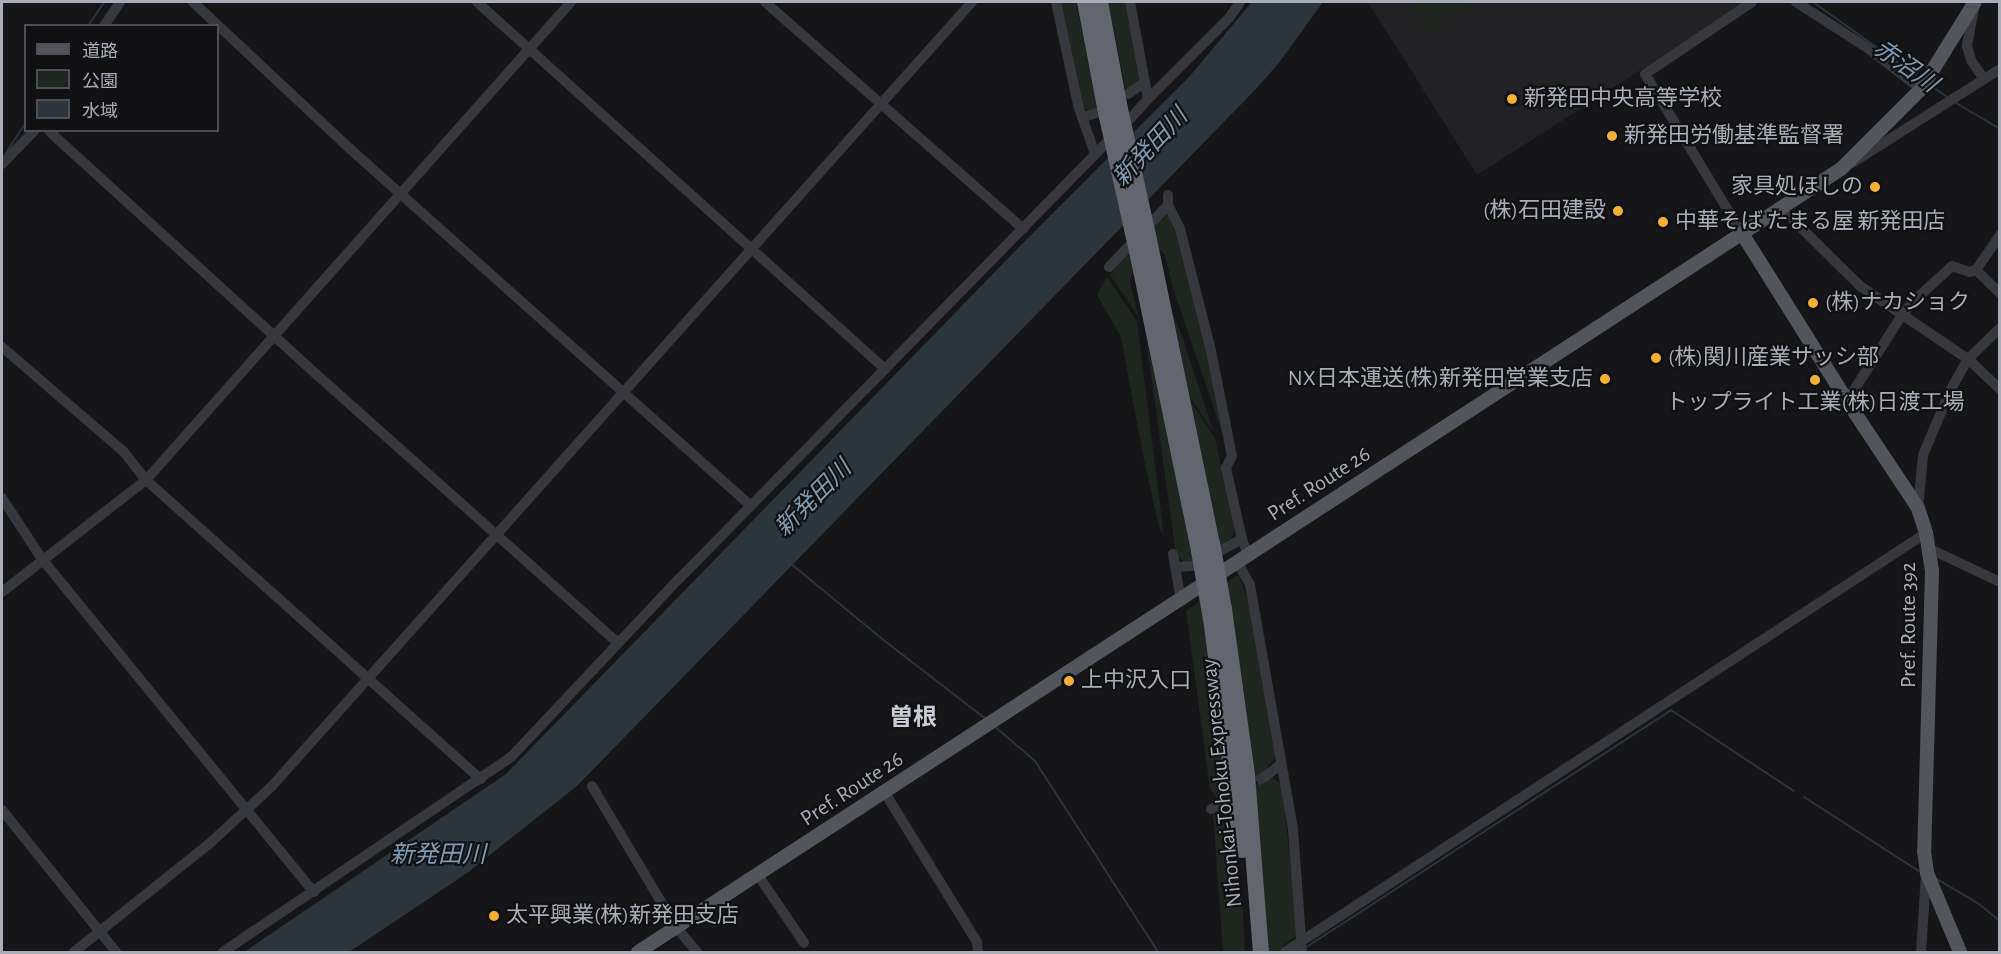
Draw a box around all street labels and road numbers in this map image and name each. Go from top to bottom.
street label: Pref. Route 26 [1263,441,1375,527]
street label: Pref. Route 392 [1896,562,1922,688]
street label: Nihonkai-Tohoku Expressway [1196,657,1248,909]
street label: Pref. Route 26 [796,746,908,832]

